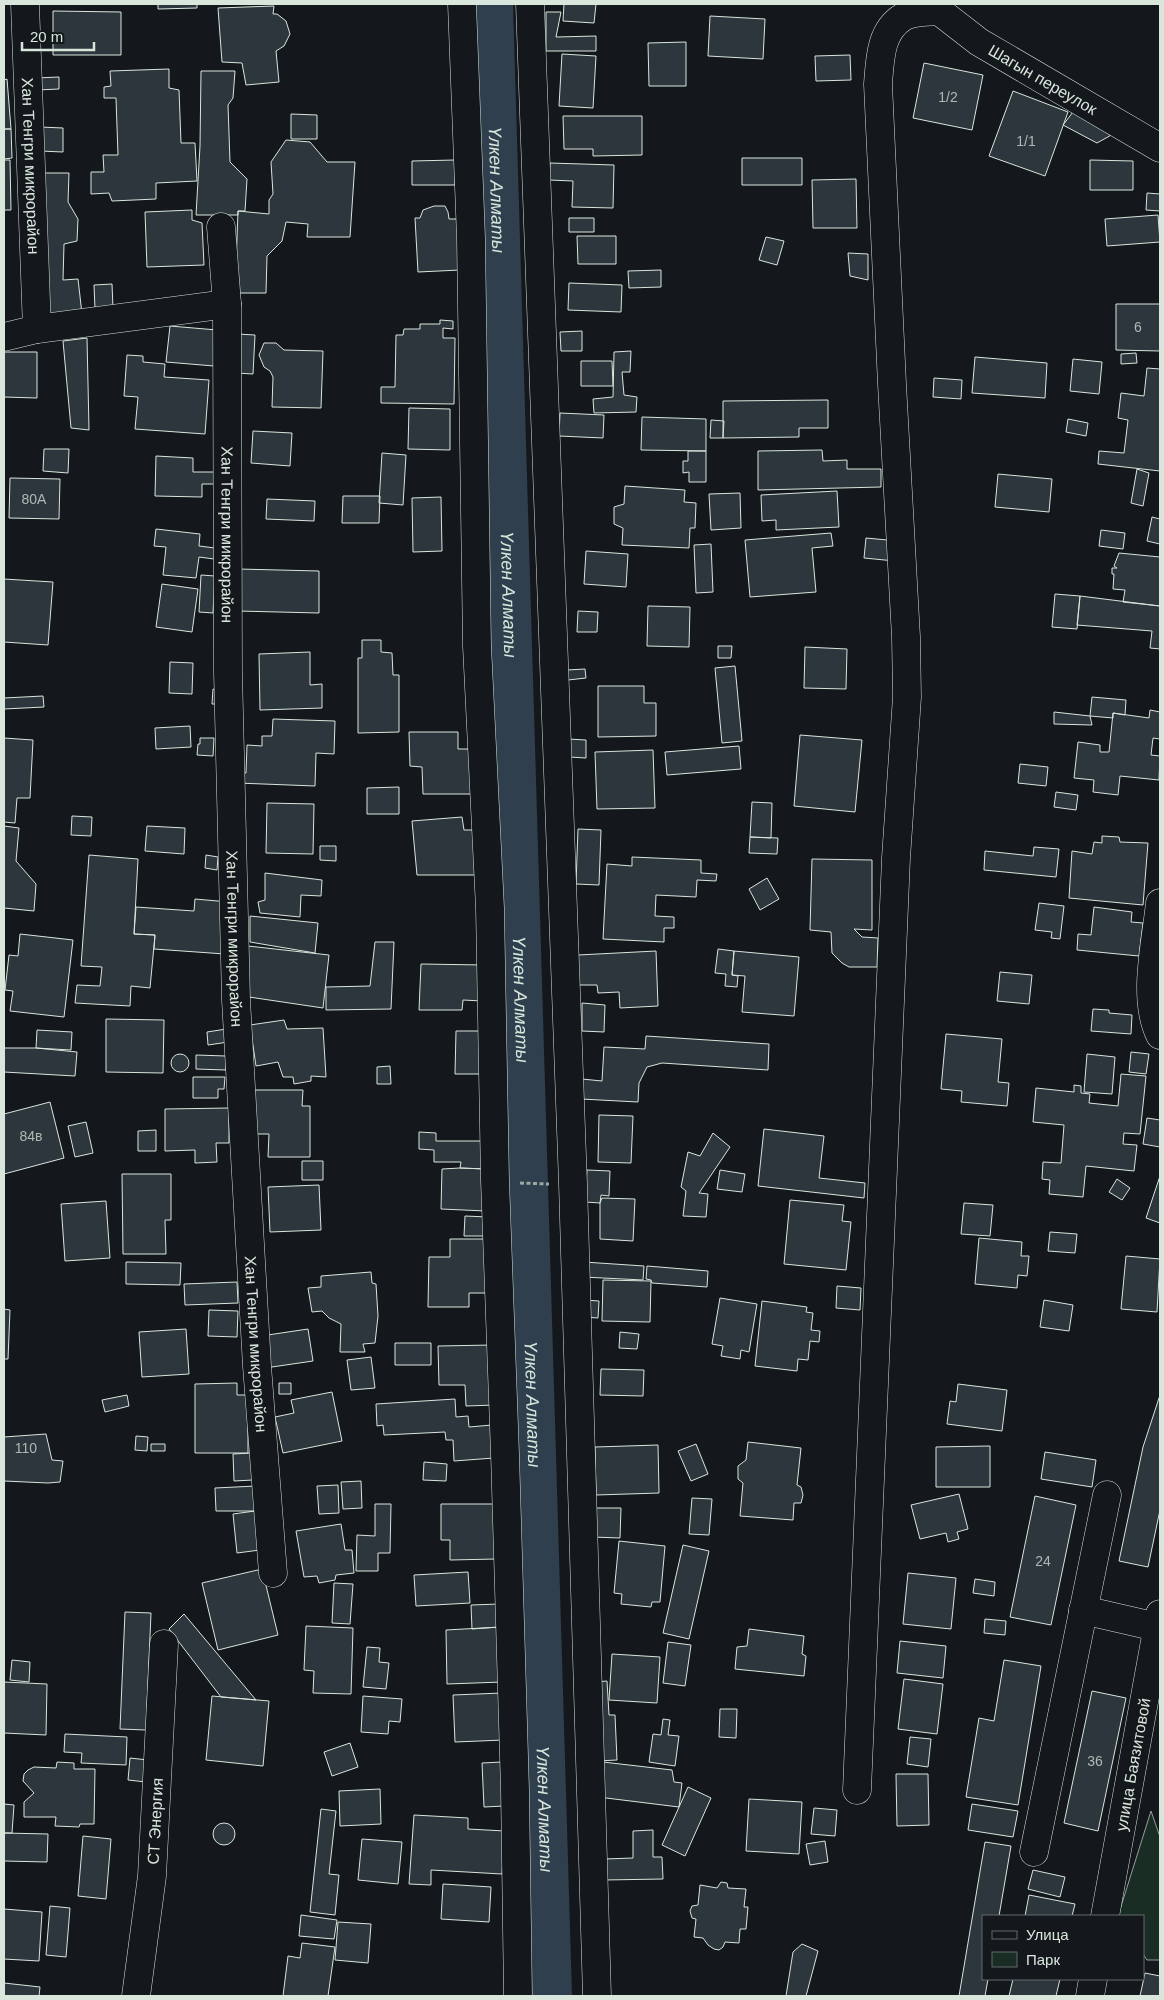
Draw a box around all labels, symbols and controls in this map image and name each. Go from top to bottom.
scale bar [22,20,95,52]
text: 20 m [30,28,63,45]
street label: Шагын переулок [985,42,1101,119]
street label: Хан Тенгри микрорайон [19,77,42,255]
house number: 1/2 [938,89,958,105]
water label: Үлкен Алматы [485,126,508,253]
house number: 1/1 [1016,133,1036,149]
house number: 6 [1134,319,1142,335]
street label: Хан Тенгри микрорайон [218,446,236,623]
house number: 80А [22,491,47,507]
water label: Үлкен Алматы [497,531,520,658]
street label: Хан Тенгри микрорайон [223,850,246,1028]
water label: Үлкен Алматы [509,936,532,1063]
house number: 84в [19,1128,43,1144]
street label: Хан Тенгри микрорайон [242,1255,270,1433]
water label: Үлкен Алматы [521,1341,544,1468]
house number: 110 [15,1440,37,1456]
house number: 24 [1035,1553,1051,1569]
street label: улица Баязитовой [1113,1697,1154,1833]
water label: Үлкен Алматы [533,1746,556,1873]
house number: 36 [1087,1753,1103,1769]
street label: СТ Энергия [145,1777,166,1865]
legend [982,1915,1144,1980]
text: Улица [1026,1926,1069,1943]
text: Парк [1026,1951,1060,1968]

